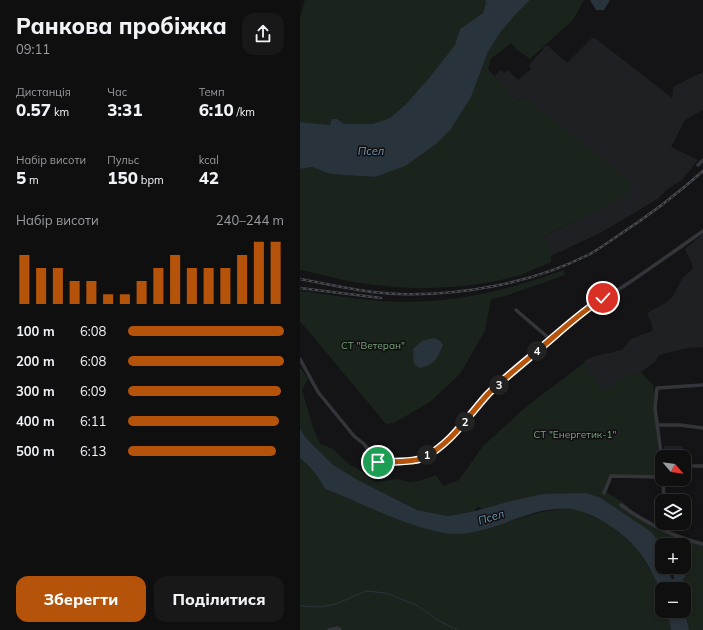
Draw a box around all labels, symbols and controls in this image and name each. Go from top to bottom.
text: Ранкова пробіжка [16,12,227,40]
button: share [242,13,284,55]
text: 09:11 [16,41,50,57]
text: Дистанція [16,85,71,99]
text: Час [107,85,127,99]
text: Темп [199,85,225,99]
text: 0.57 [16,99,51,120]
text: 3:31 [107,99,142,120]
text: 6:10 [199,99,234,120]
text: km [51,105,69,119]
text: /km [234,105,255,119]
water label: Псел [358,144,385,158]
text: Набір висоти [16,153,86,167]
text: Пульс [107,153,139,167]
text: kcal [199,153,219,167]
text: 5 [16,167,26,188]
text: 150 [107,167,138,188]
text: 42 [199,167,219,188]
text: m [26,173,39,187]
text: bpm [138,173,164,187]
text: Набір висоти [16,212,99,228]
text: 240–244 m [216,212,284,228]
pin [586,281,620,315]
icon: check [592,287,614,309]
text: 100 m [16,323,55,339]
text: 6:08 [80,323,106,339]
park label: СТ "Ветеран" [341,339,405,352]
pin: 4 [527,341,547,361]
text: 4 [534,344,540,358]
text: 200 m [16,353,55,369]
text: 6:08 [80,353,106,369]
pin: 3 [489,375,509,395]
text: 3 [496,378,502,392]
text: 300 m [16,383,55,399]
text: 6:09 [80,383,106,399]
pin: 2 [455,412,475,432]
text: 400 m [16,413,55,429]
text: 6:11 [80,413,106,429]
text: 2 [462,415,468,429]
park label: СТ "Енергетик-1" [534,428,617,441]
text: 500 m [16,443,55,459]
text: 6:13 [80,443,106,459]
pin [361,445,395,479]
pin: 1 [417,445,437,465]
text: 1 [424,448,430,462]
north arrow [655,450,691,486]
map controls [655,450,691,618]
icon: arrive [367,451,389,473]
button: layers [655,494,691,530]
water label: Псел [476,506,506,528]
button: + [655,538,691,574]
button: Зберегти [16,576,146,622]
button: Поділитися [154,576,284,622]
button: − [655,582,691,618]

